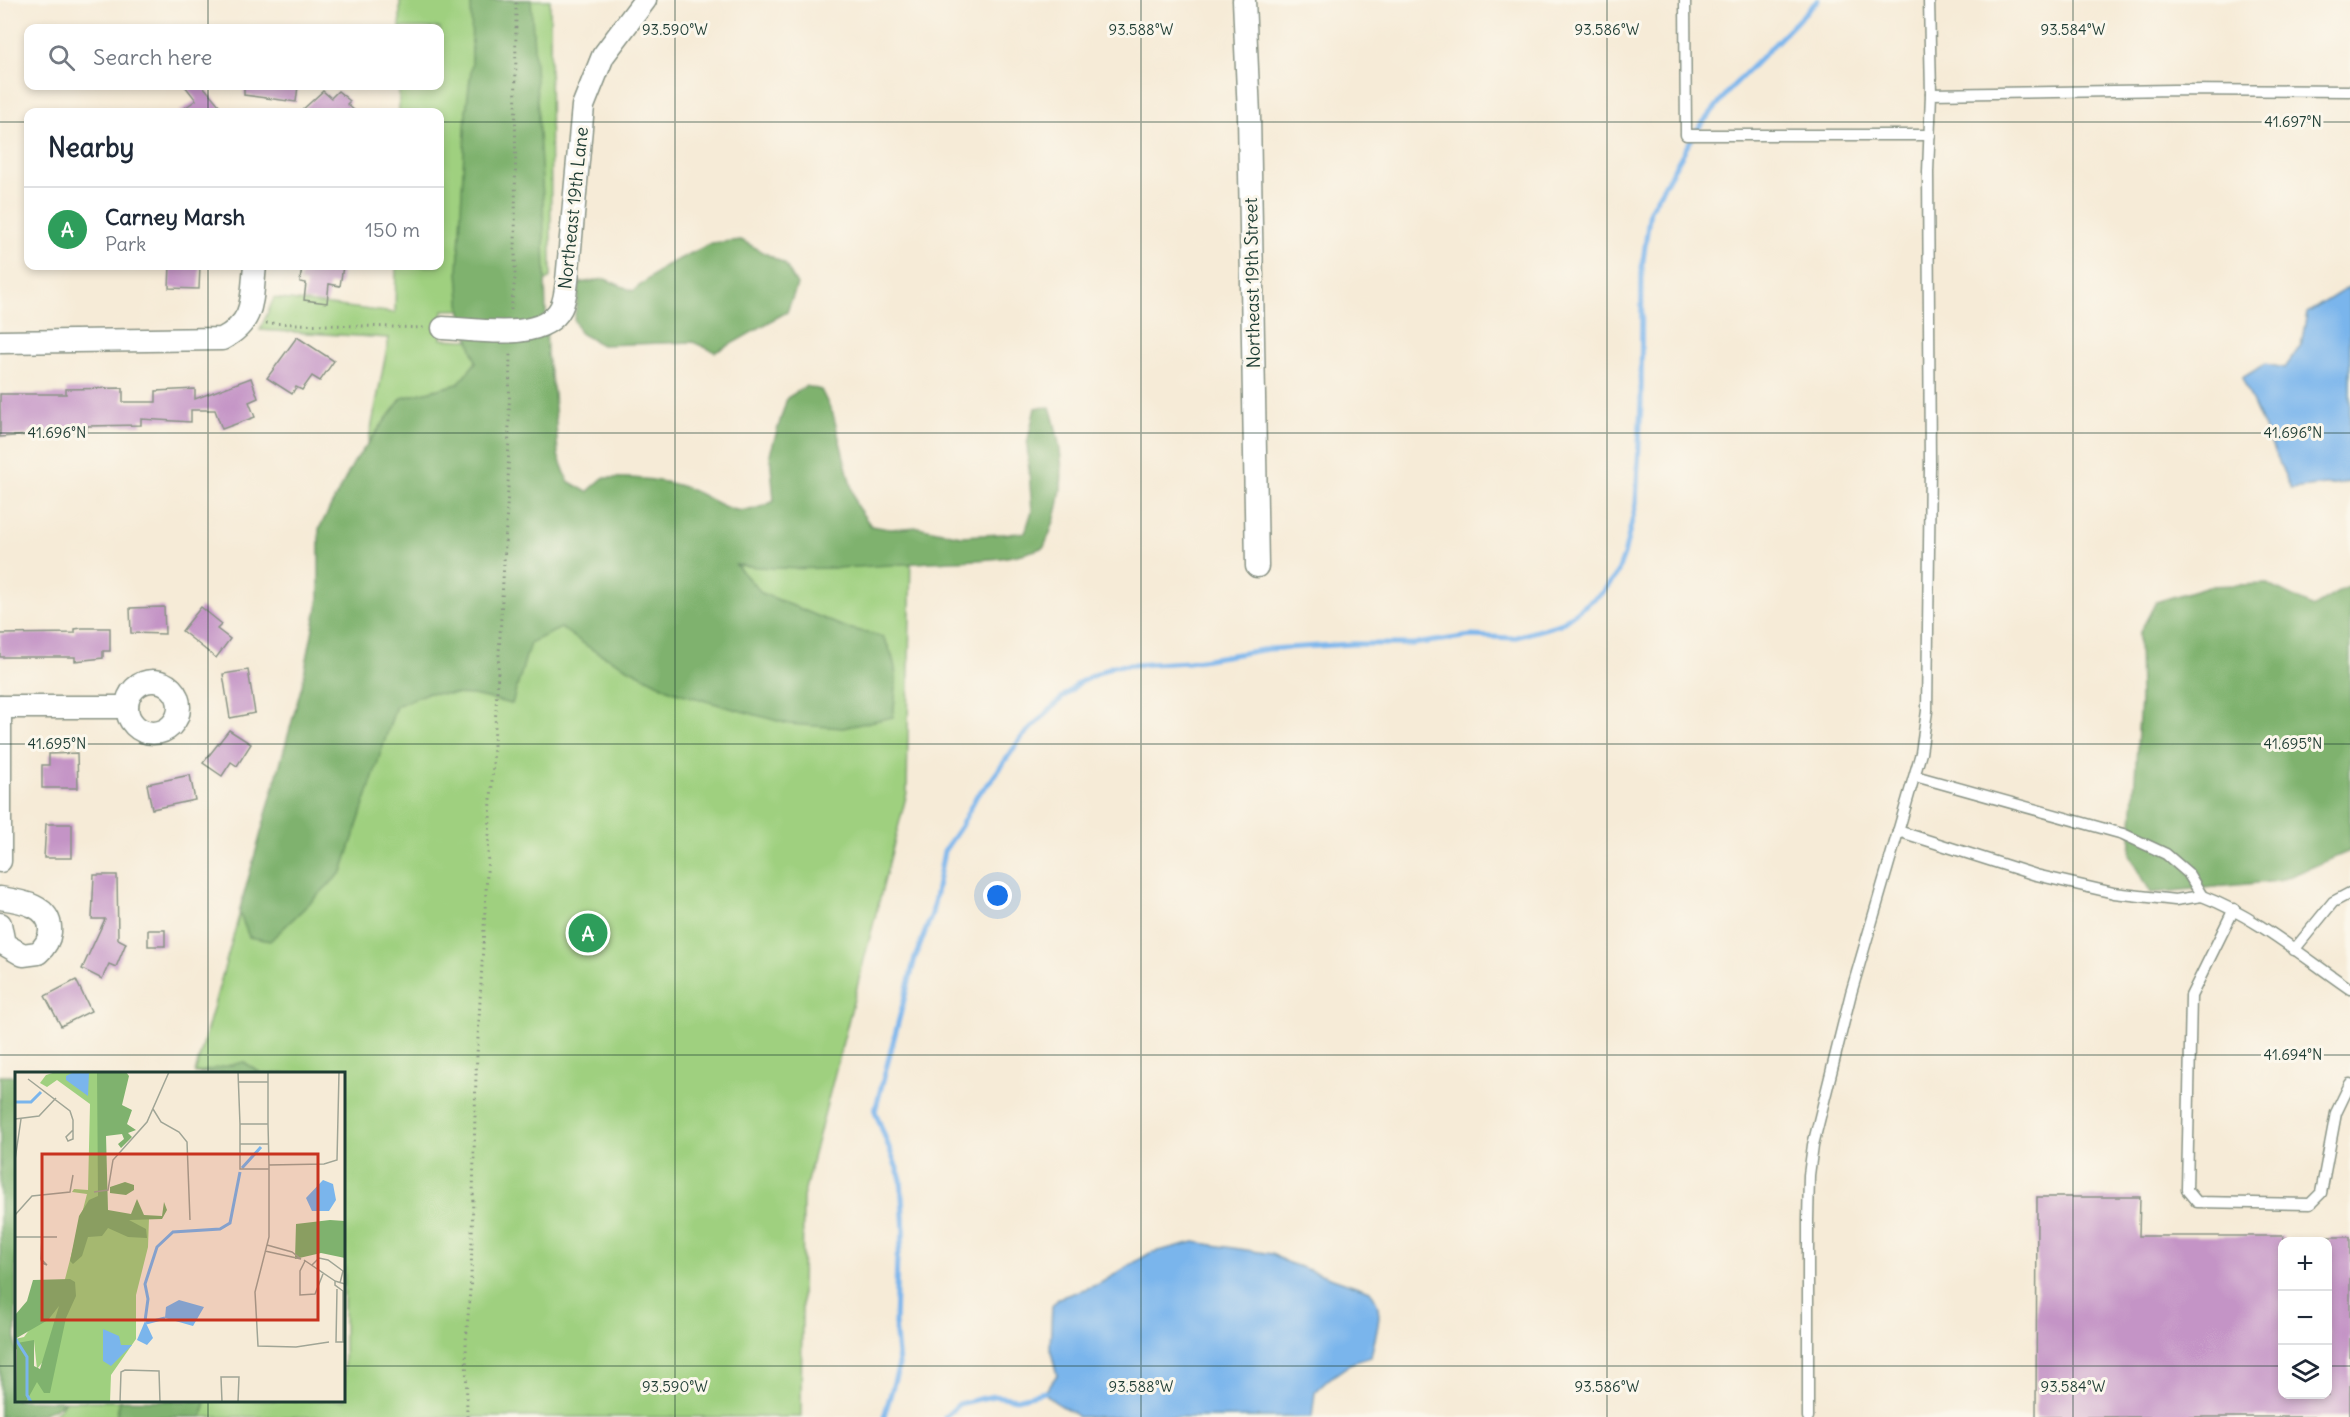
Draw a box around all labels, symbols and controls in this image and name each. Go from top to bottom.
text: 93.590°W [642,20,708,39]
text: 93.588°W [1109,20,1174,39]
text: 93.586°W [1575,20,1640,39]
text: 93.584°W [2041,20,2106,39]
search box [24,24,444,90]
icon: search [45,41,78,74]
text: Search here [93,43,212,71]
text: 41.697°N [2264,112,2322,131]
street label: Northeast 19th Lane [553,126,593,290]
text: Nearby [48,131,134,164]
street label: Northeast 19th Street [1239,197,1265,369]
text: Carney Marsh [105,203,245,231]
text: A [61,217,74,242]
text: 150 m [365,217,420,242]
text: Park [105,231,146,256]
text: 41.696°N [28,423,86,442]
text: 41.696°N [2264,423,2322,442]
text: 41.695°N [28,734,86,753]
text: 41.695°N [2264,734,2322,753]
your location [983,881,1012,910]
pin: A [568,910,608,956]
text: 41.694°N [2264,1045,2322,1064]
inset map [15,1072,345,1402]
map controls [2278,1237,2332,1399]
button: + [2278,1237,2332,1291]
button: − [2278,1291,2332,1345]
button: layers [2278,1345,2332,1399]
text: 93.590°W [642,1377,708,1396]
text: 93.588°W [1109,1377,1174,1396]
text: 93.586°W [1575,1377,1640,1396]
text: 93.584°W [2041,1377,2106,1396]

